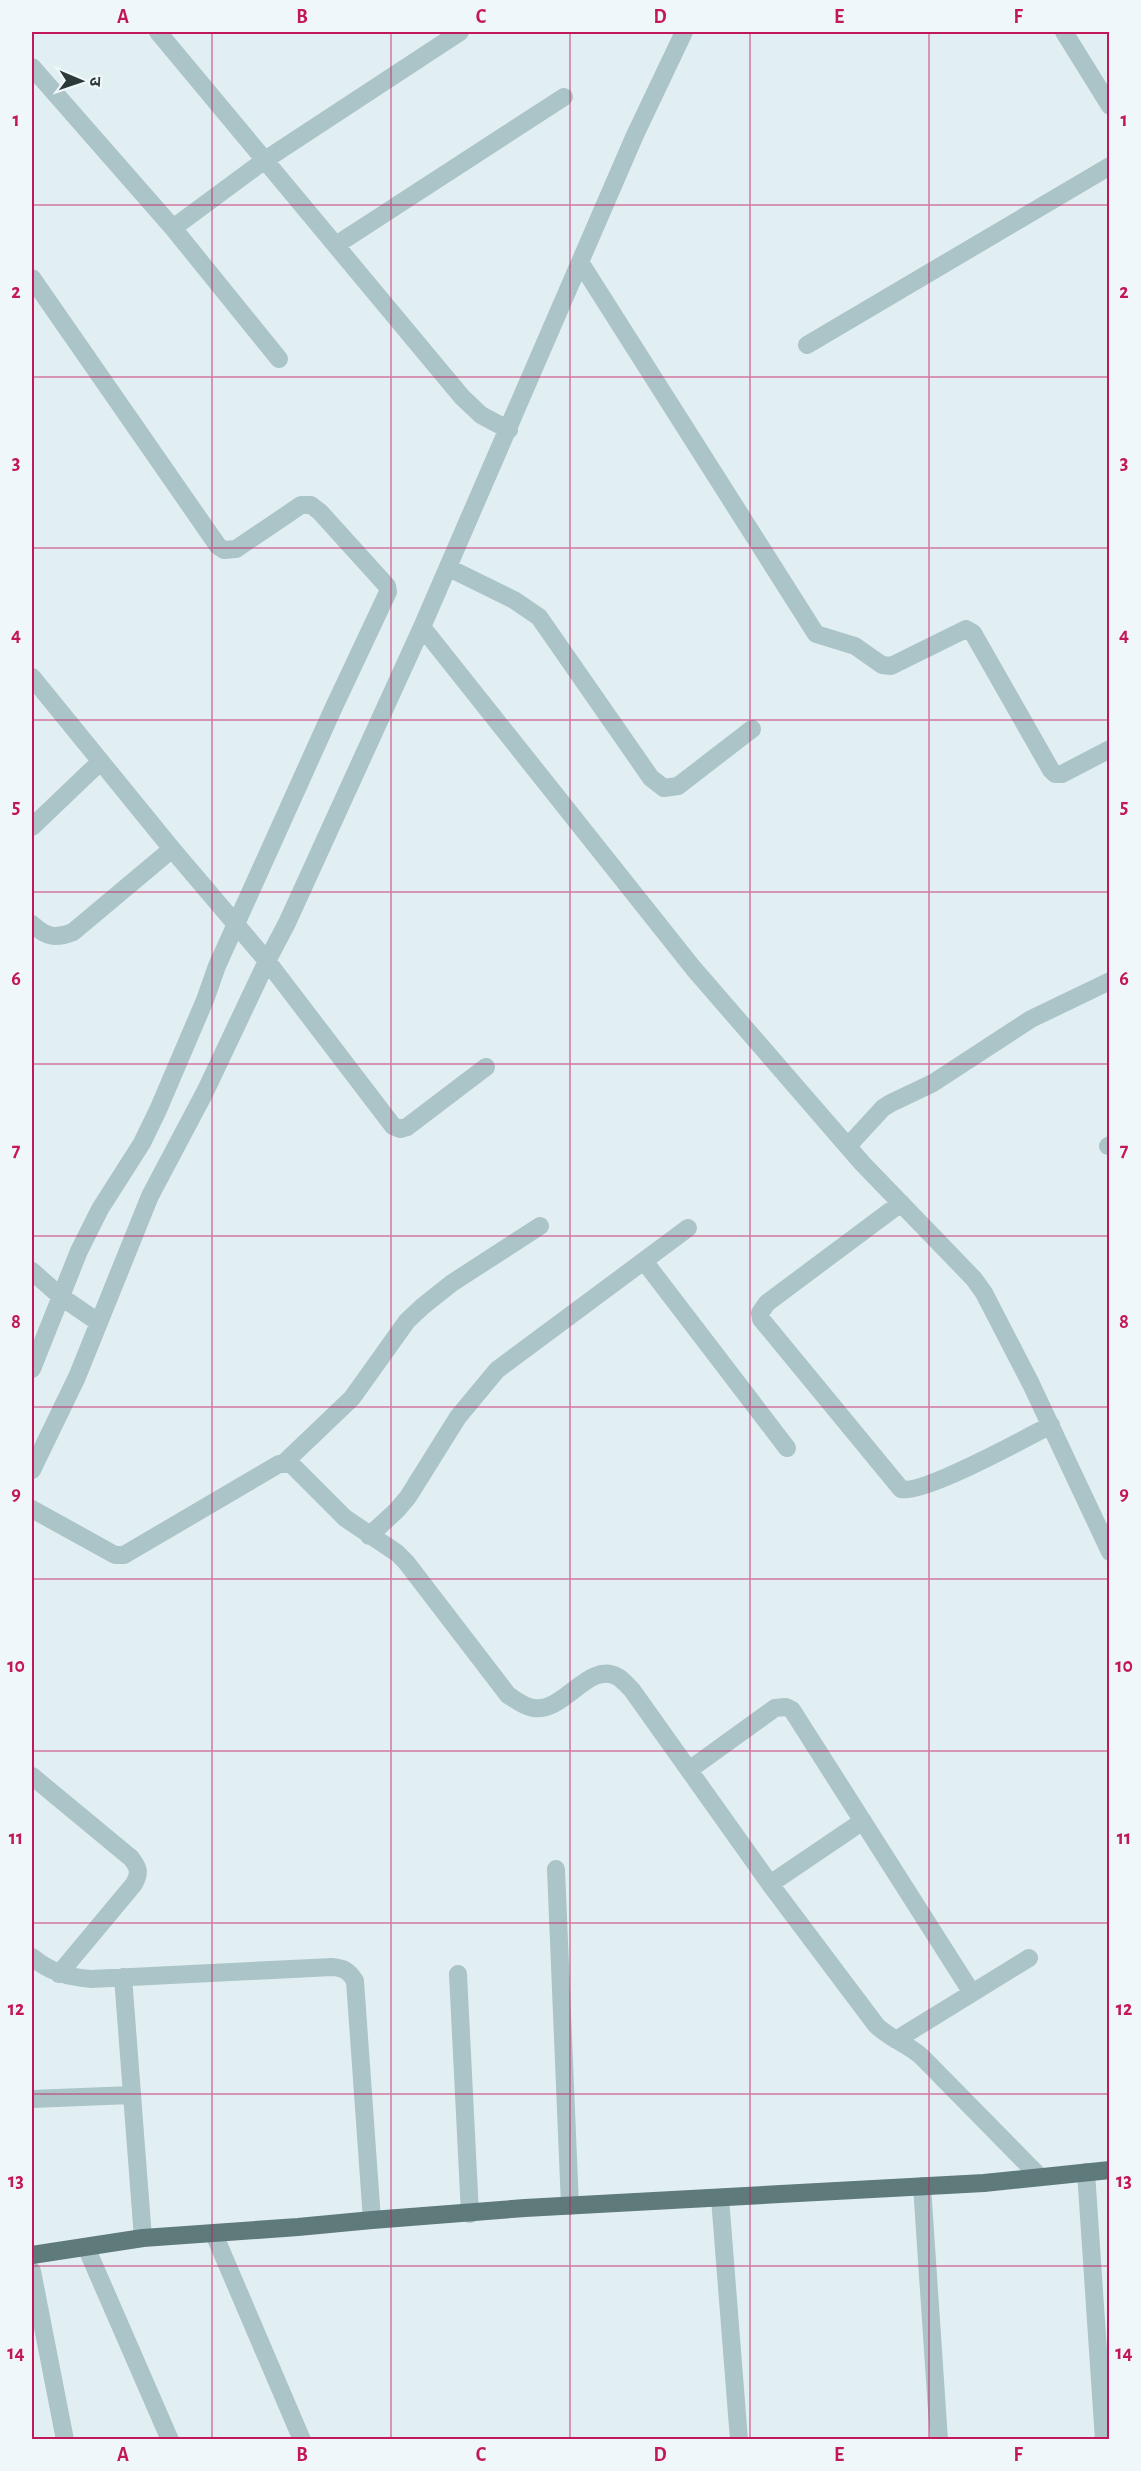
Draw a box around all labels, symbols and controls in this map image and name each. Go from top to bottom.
text: A [117,7,129,27]
text: B [296,7,308,27]
text: C [476,7,487,27]
text: D [653,7,667,27]
text: E [834,7,844,27]
text: F [1013,7,1023,27]
north arrow [51,51,111,111]
text: उ [87,77,103,87]
text: 1 [12,110,20,130]
text: 1 [1120,110,1128,130]
text: 2 [11,282,21,302]
text: 2 [1119,282,1129,302]
text: 3 [12,453,20,473]
text: 3 [1120,453,1128,473]
text: 4 [11,625,21,645]
text: 4 [1119,625,1129,645]
text: 5 [12,797,20,817]
text: 5 [1120,797,1128,817]
text: 6 [11,969,21,989]
text: 6 [1119,969,1129,989]
text: 7 [12,1140,21,1160]
text: 7 [1120,1140,1129,1160]
text: 8 [11,1312,21,1332]
text: 8 [1119,1312,1129,1332]
text: 9 [11,1484,21,1504]
text: 9 [1119,1484,1129,1504]
text: 10 [7,1656,25,1676]
text: 10 [1115,1656,1133,1676]
text: 11 [9,1828,23,1848]
text: 11 [1117,1828,1131,1848]
text: 12 [8,1999,24,2019]
text: 12 [1116,1999,1132,2019]
text: 13 [8,2171,24,2191]
text: 13 [1116,2171,1132,2191]
text: 14 [7,2343,25,2363]
text: 14 [1115,2343,1133,2363]
text: A [117,2445,129,2465]
text: B [296,2445,308,2465]
text: C [476,2445,487,2465]
text: D [653,2445,667,2465]
text: E [834,2445,844,2465]
text: F [1013,2445,1023,2465]

